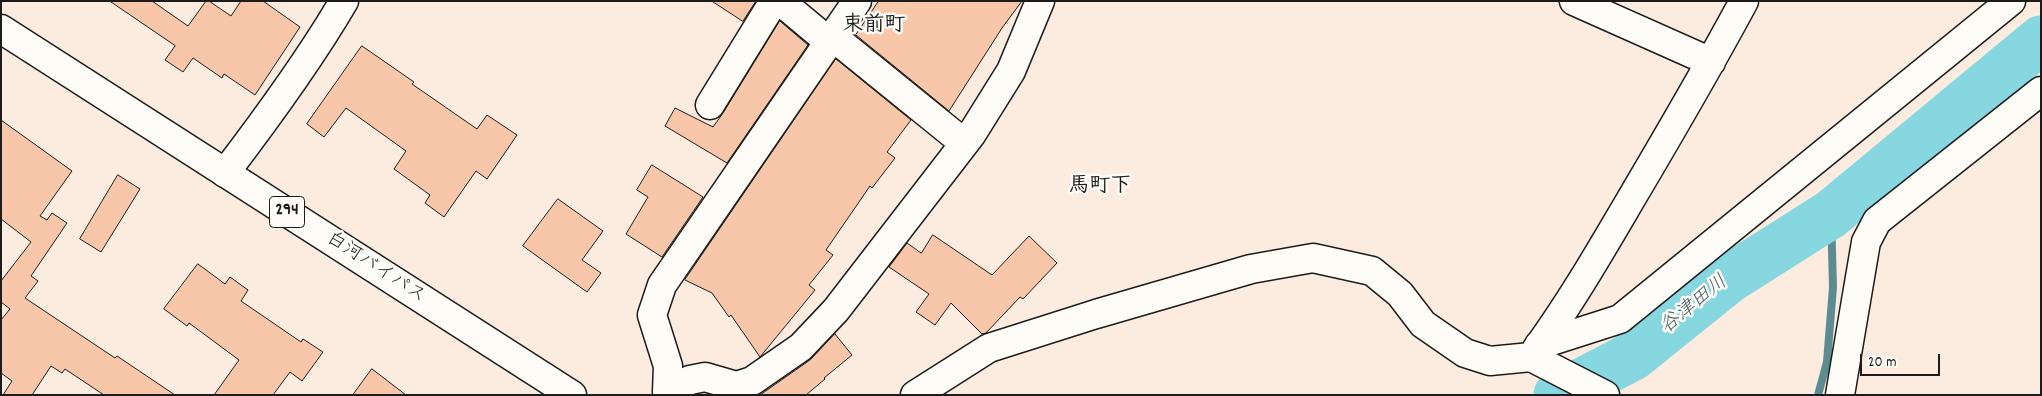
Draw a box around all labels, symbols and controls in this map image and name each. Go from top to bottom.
district label: 束前町 [843,14,905,40]
district label: 馬町下 [1069,175,1131,201]
road number: 294 [270,196,304,228]
street label: 白河バイパス [321,228,429,310]
water label: 谷津田川 [1656,272,1734,340]
scale bar [1862,344,1942,376]
text: 20 m [1868,352,1896,374]

